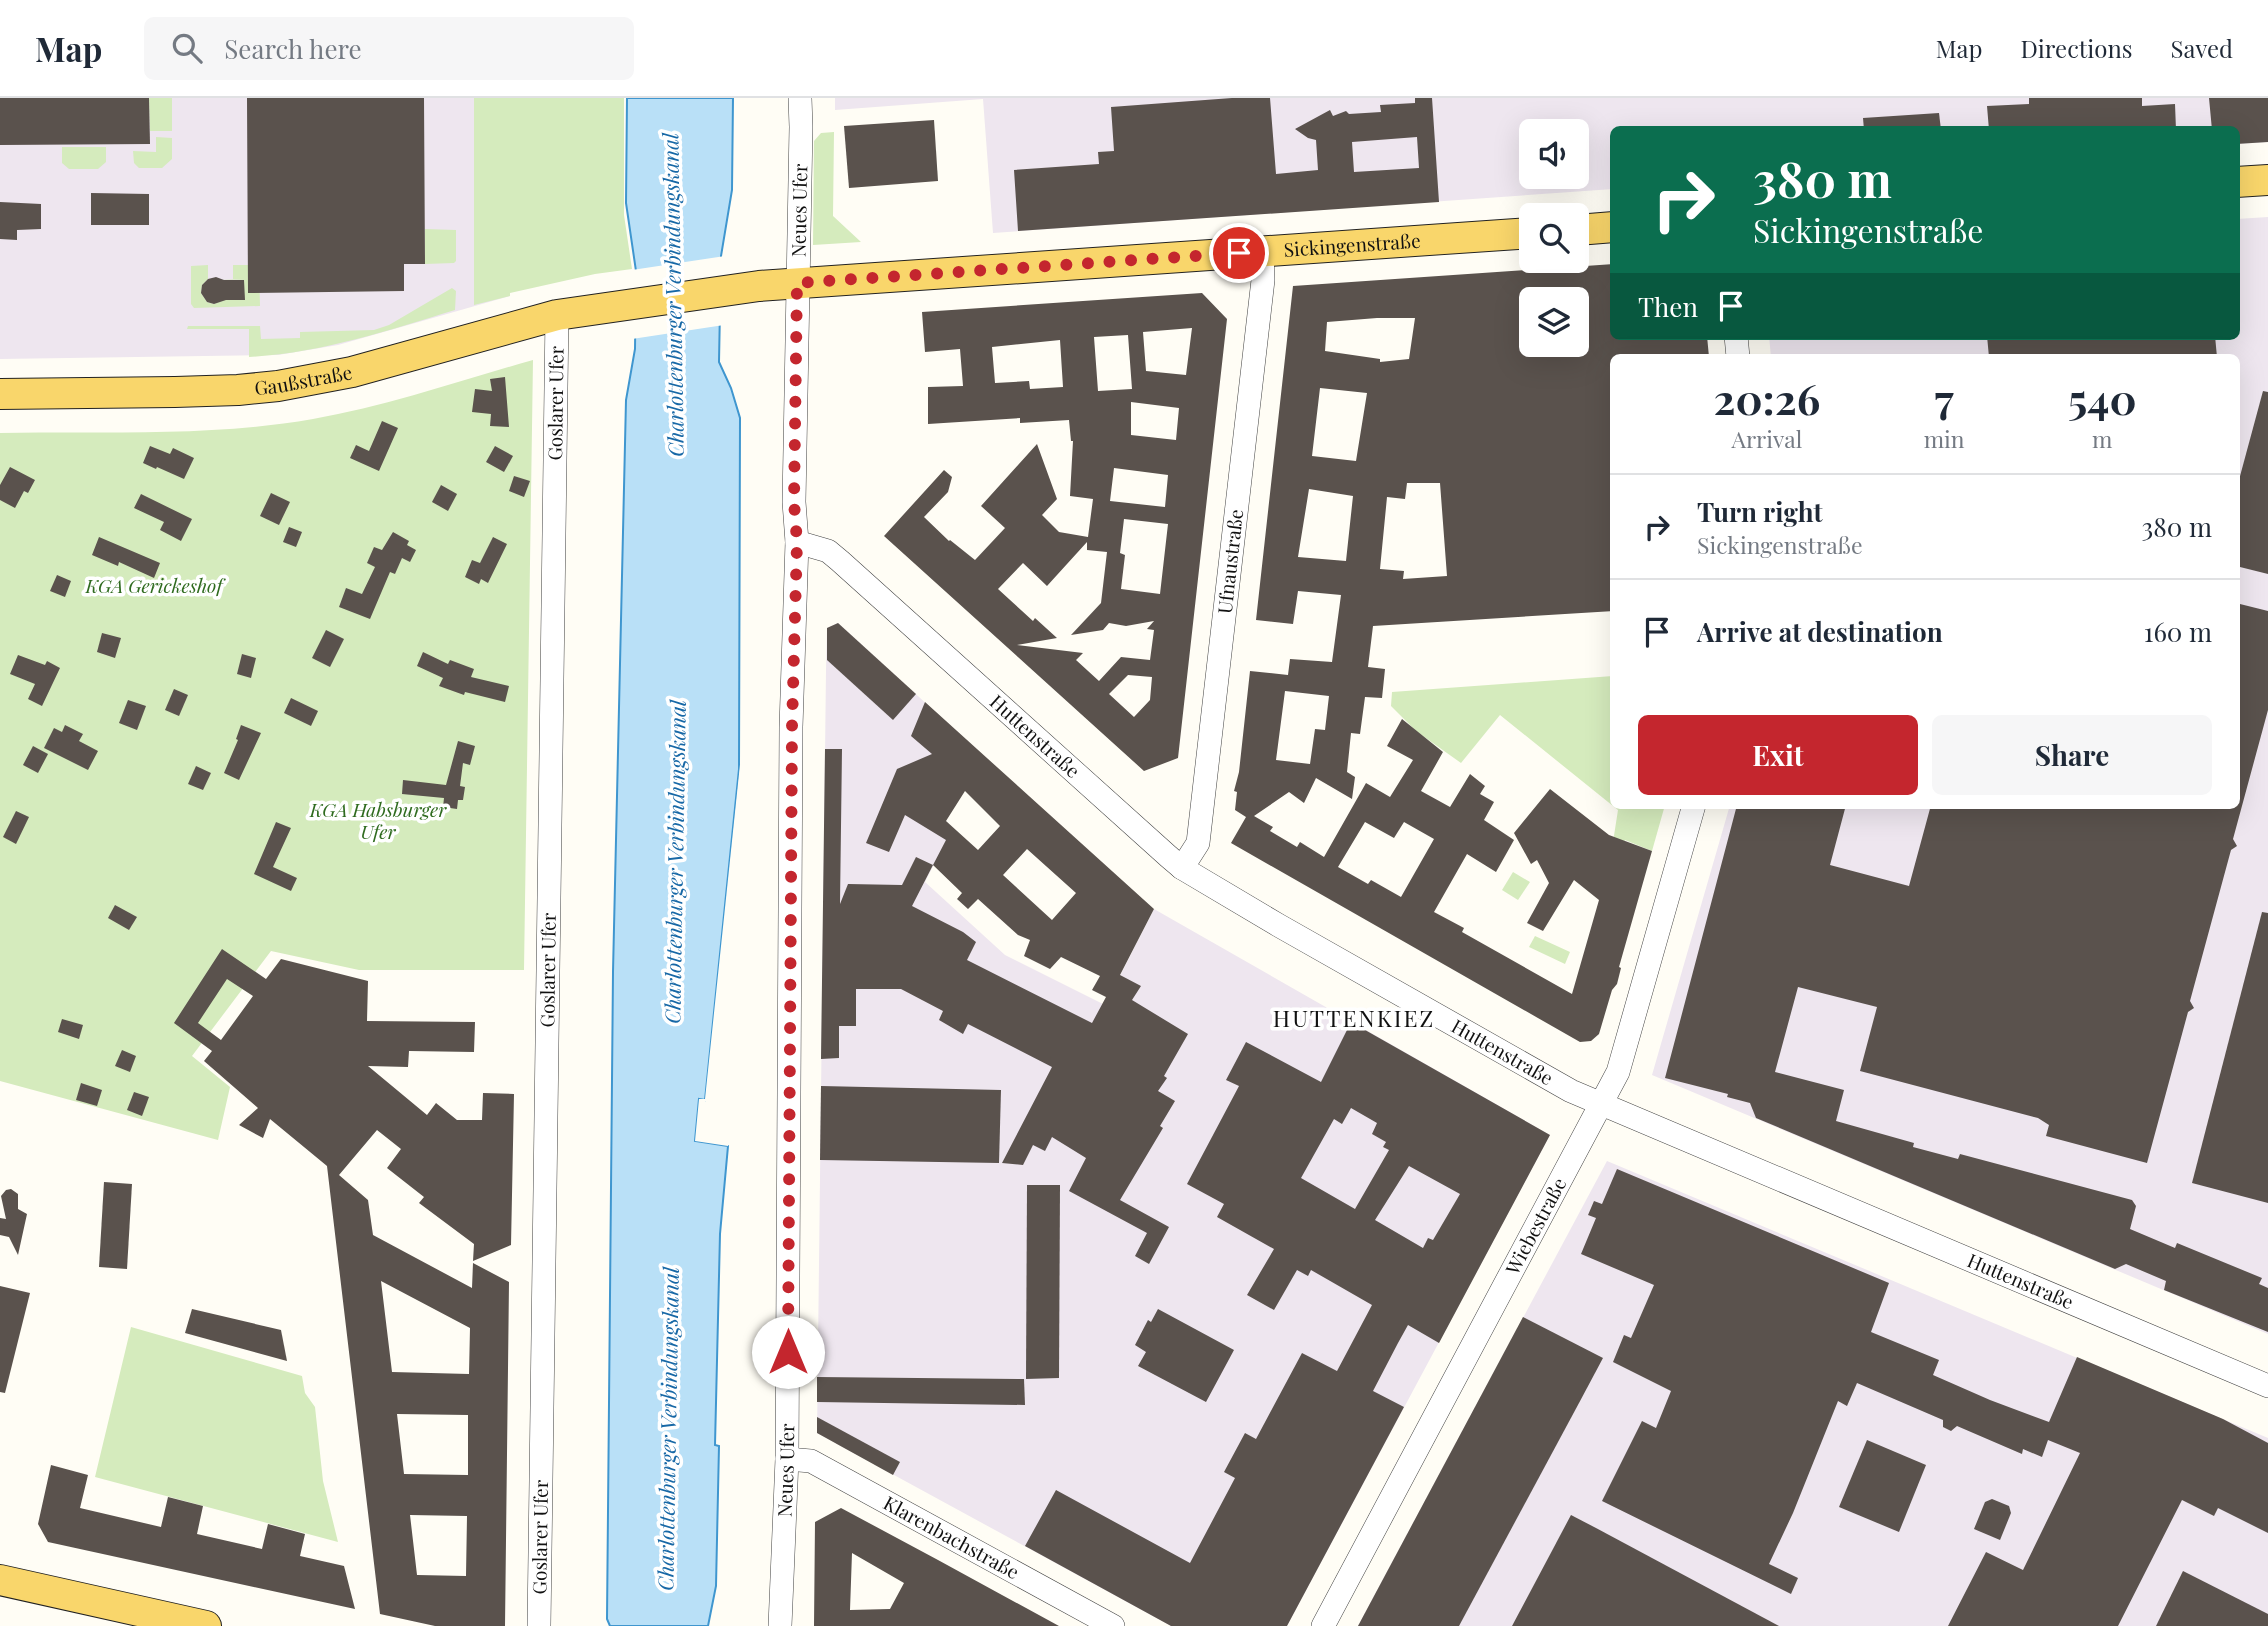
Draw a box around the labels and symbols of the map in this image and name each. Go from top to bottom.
water label: Charlottenburger Verbindungskanal [655,132,689,457]
street label: Neues Ufer [785,163,812,257]
pin [1209,223,1269,283]
street label: Sickingenstraße [1283,227,1421,262]
street label: Goslarer Ufer [541,345,569,461]
street label: Gaußstraße [253,358,354,400]
street label: Ufnaustraße [1211,508,1248,615]
park label: KGA Gerickeshof [84,572,226,598]
street label: Huttenstraße [985,688,1086,783]
water label: Charlottenburger Verbindungskanal [657,699,691,1024]
park label: KGA Habsburger Ufer [309,796,447,844]
street label: Goslarer Ufer [533,912,561,1028]
district label: HUTTENKIEZ [1273,1002,1435,1033]
street label: Huttenstraße [1447,1012,1558,1090]
street label: Wiebestraße [1498,1173,1571,1280]
street label: Huttenstraße [1964,1246,2078,1314]
water label: Charlottenburger Verbindungskanal [650,1266,684,1591]
position arrow [751,1315,825,1389]
street label: Neues Ufer [771,1423,799,1517]
street label: Goslarer Ufer [525,1479,553,1594]
street label: Klarenbachstraße [879,1489,1024,1584]

